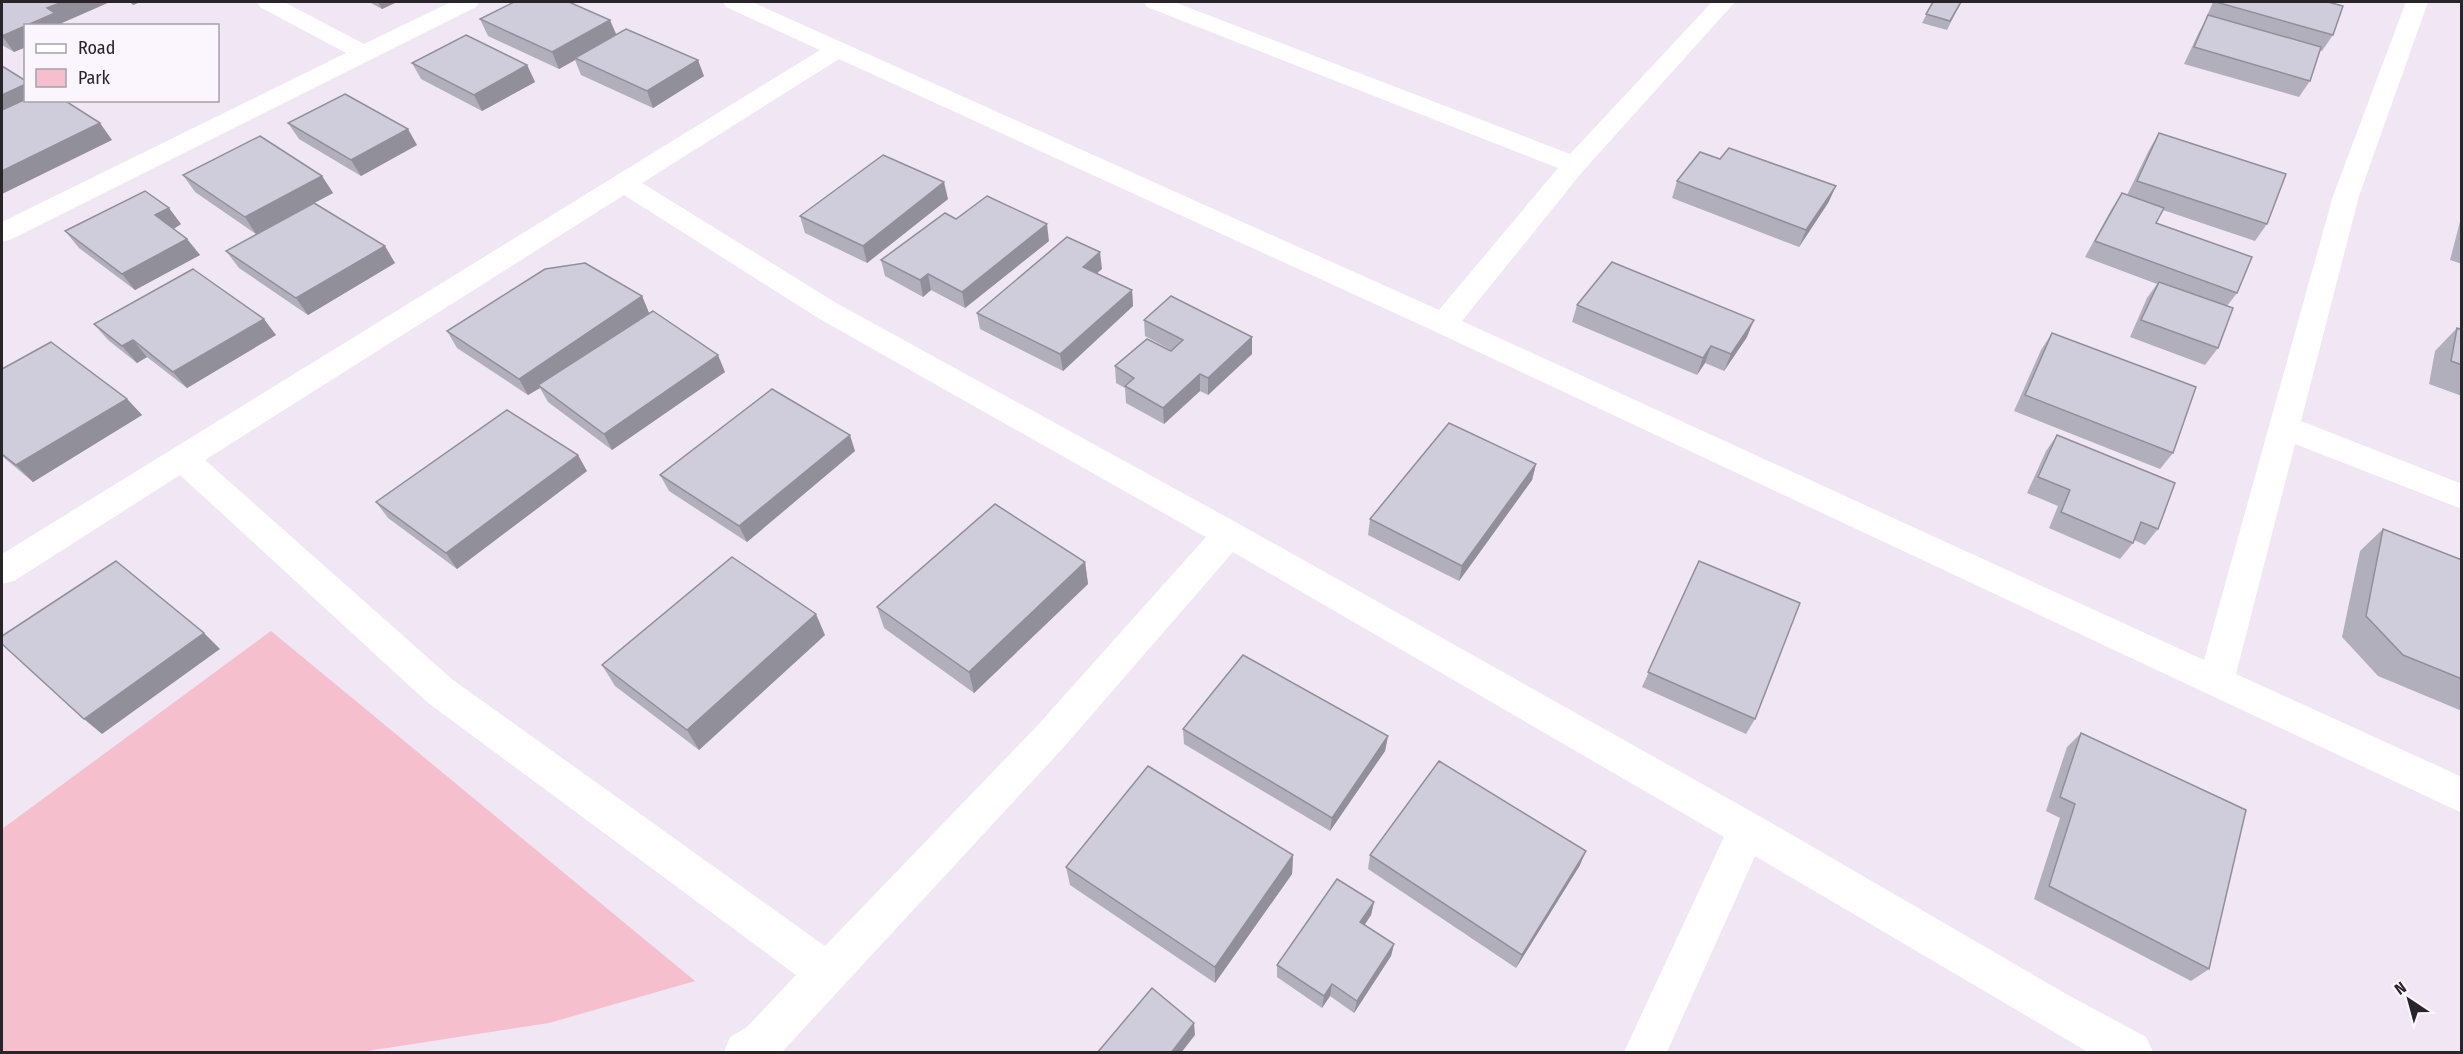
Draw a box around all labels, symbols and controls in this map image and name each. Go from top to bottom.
legend [24,24,219,102]
text: Road [78,37,115,59]
text: Park [78,67,111,89]
north arrow [2379,970,2439,1030]
text: N [2391,978,2410,999]

